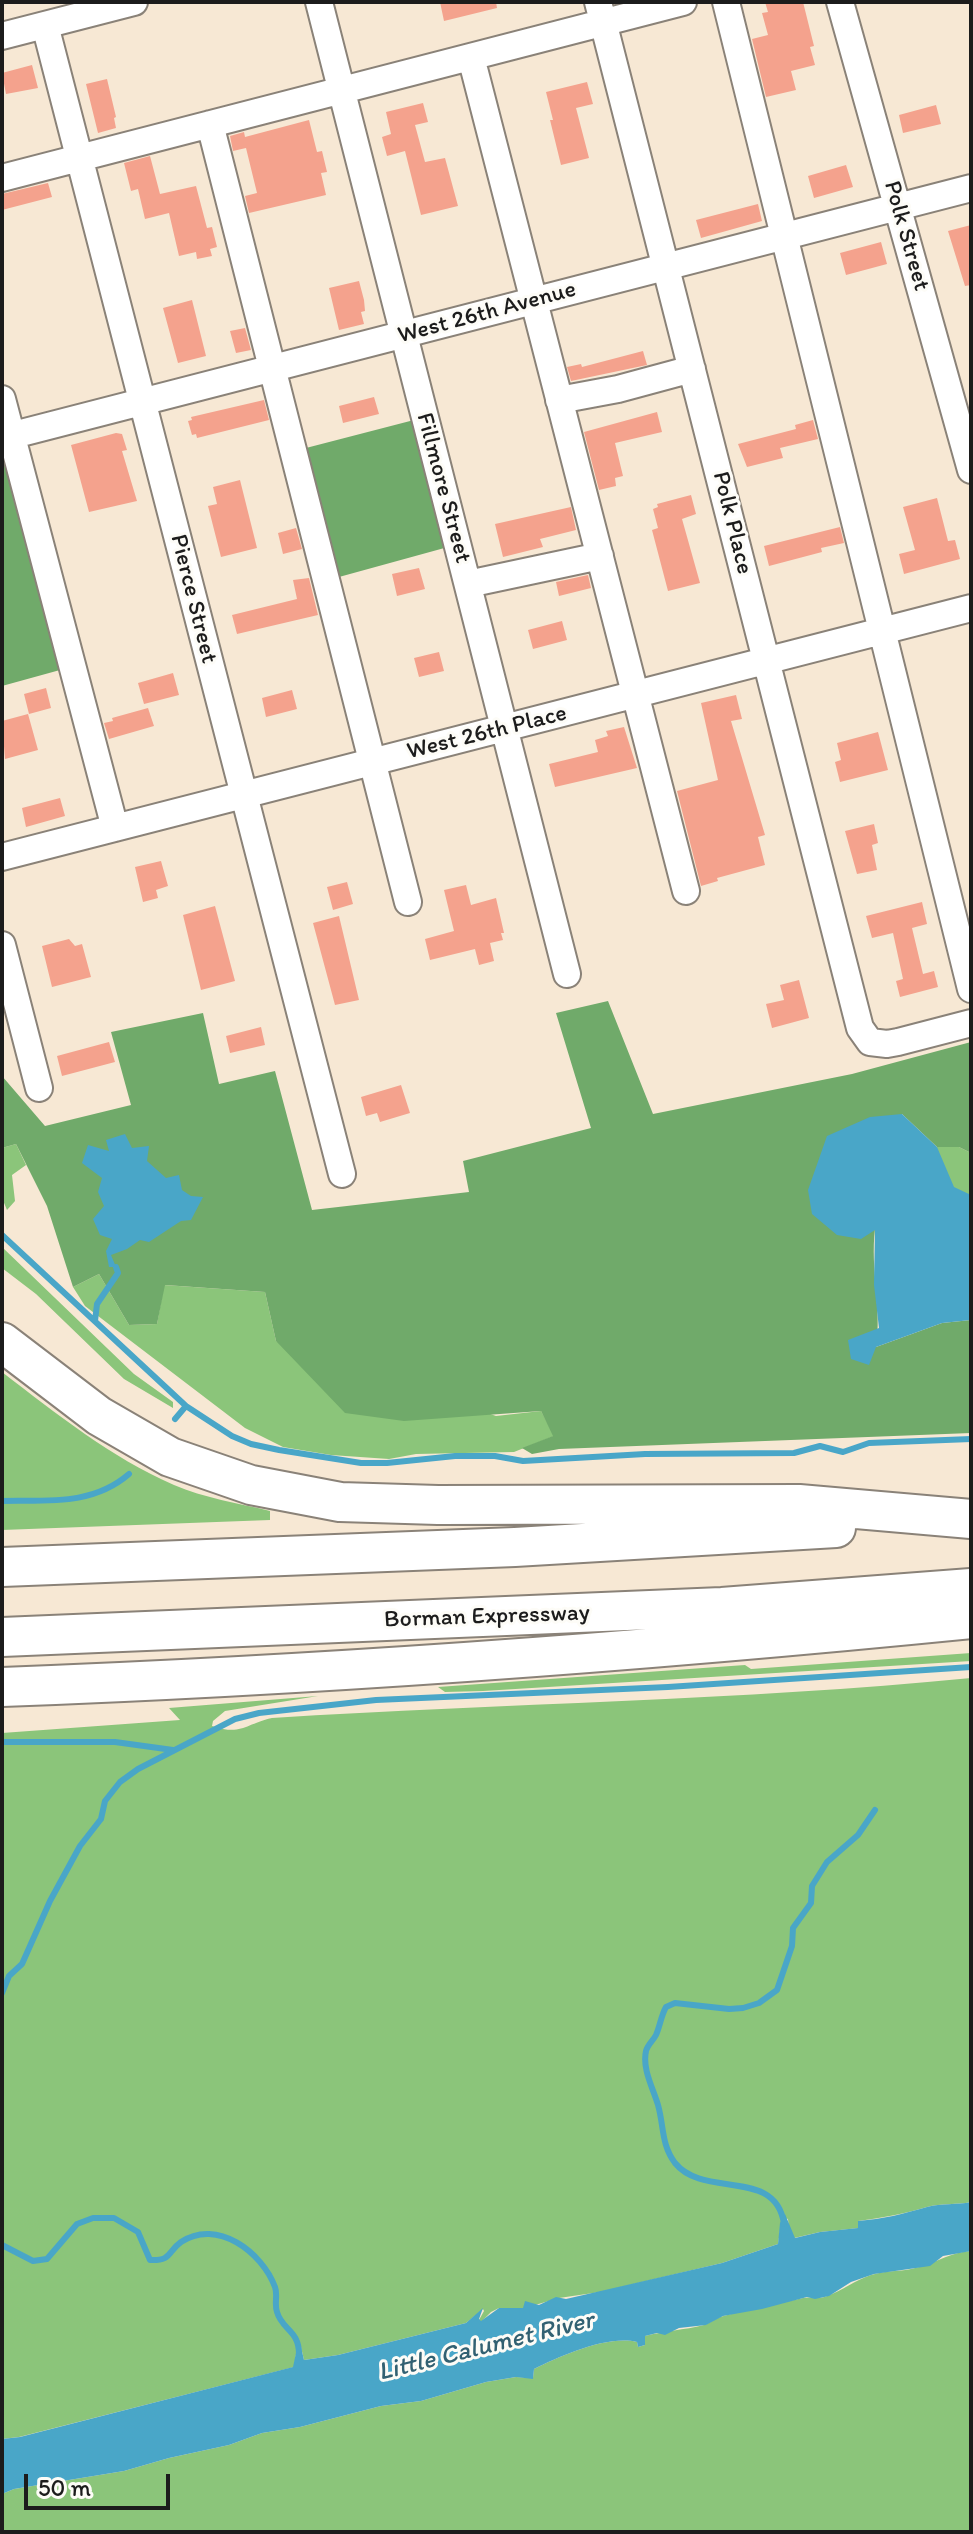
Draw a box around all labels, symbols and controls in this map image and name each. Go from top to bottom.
street label: Polk Street [877,178,935,294]
street label: West 26th Avenue [395,275,579,351]
street label: Fillmore Street [409,410,477,566]
street label: Polk Place [705,469,759,577]
street label: Pierce Street [163,531,223,667]
street label: West 26th Place [404,699,570,767]
street label: Borman Expressway [384,1599,590,1635]
water label: Little Calumet River [375,2305,597,2389]
scale bar [28,2458,174,2508]
text: 50 m [38,2473,91,2502]

